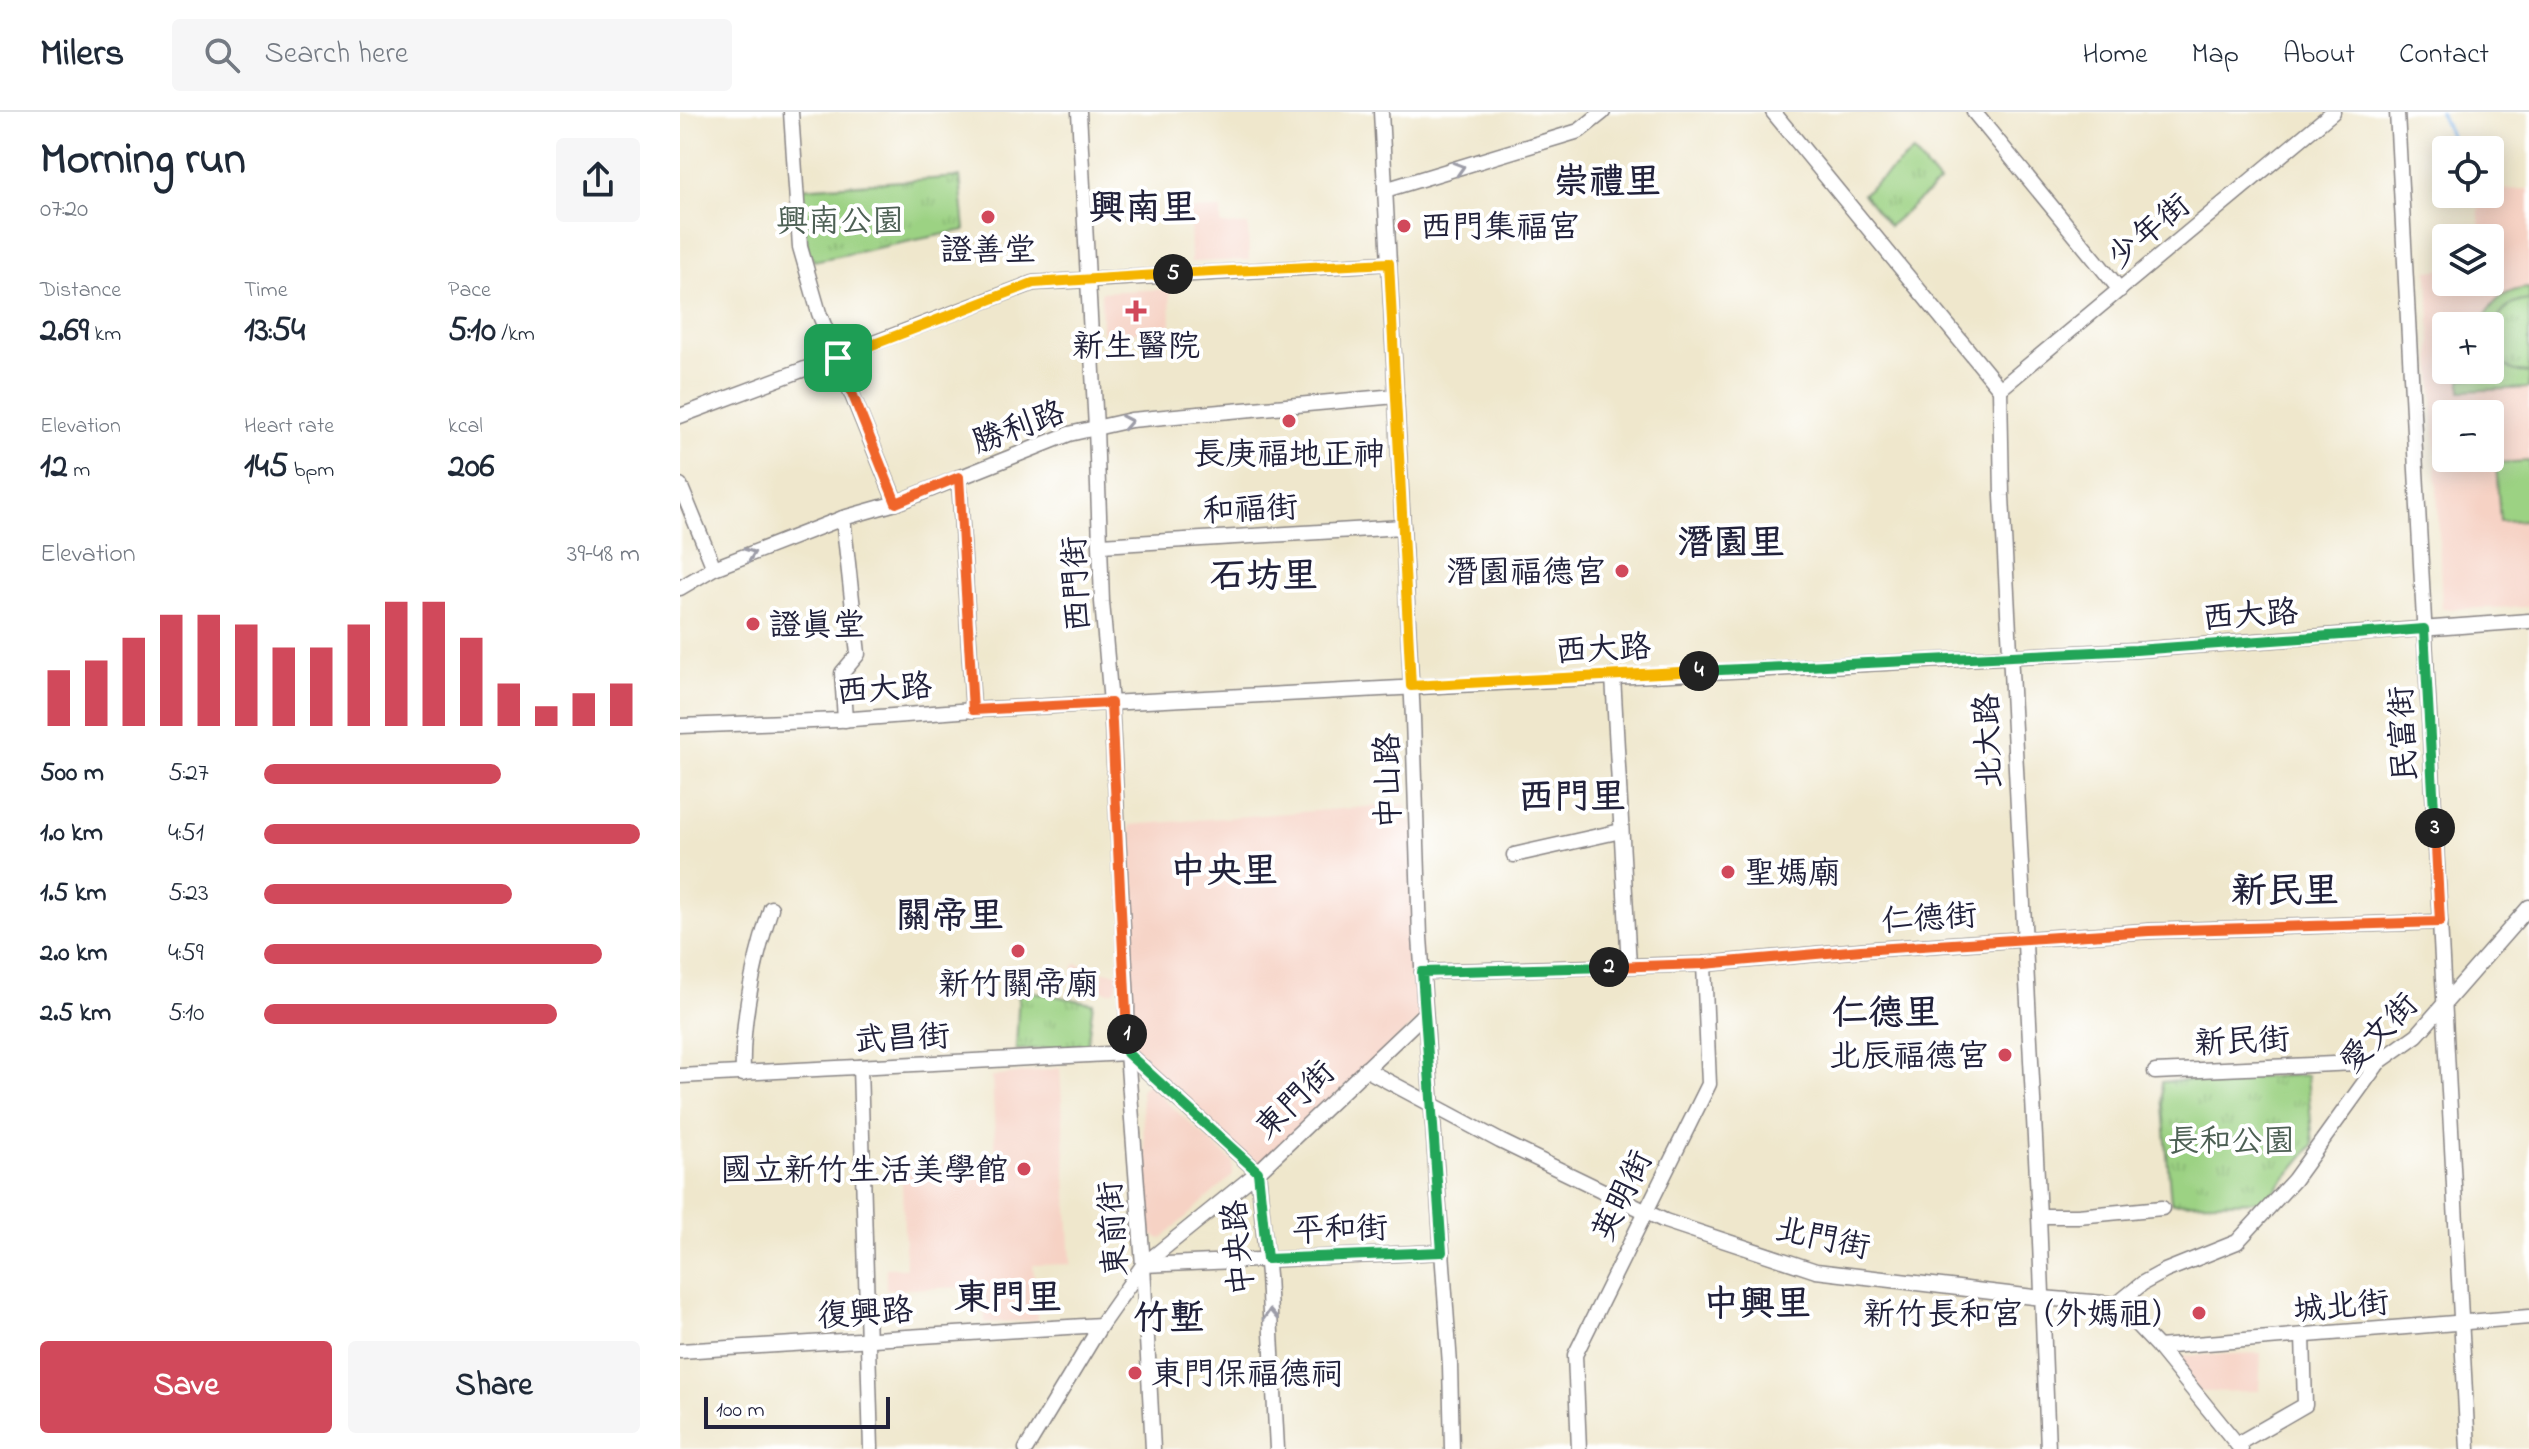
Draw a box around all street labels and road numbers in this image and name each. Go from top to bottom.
street label: 少年街 [2098,184,2202,282]
street label: 勝利路 [966,391,1072,468]
street label: 和福街 [1201,486,1299,537]
street label: 西門街 [1053,535,1104,633]
street label: 西大路 [2201,591,2300,644]
street label: 西大路 [1554,626,1652,677]
street label: 西大路 [835,665,934,718]
street label: 民富街 [2380,685,2431,783]
street label: 北大路 [1965,692,2016,790]
street label: 中山路 [1366,733,1415,829]
street label: 仁德街 [1880,894,1979,947]
street label: 愛文街 [2330,984,2431,1085]
street label: 武昌街 [853,1015,951,1066]
street label: 新民街 [2193,1018,2291,1069]
street label: 東門街 [1246,1051,1347,1152]
street label: 英明街 [1582,1143,1666,1250]
street label: 東前街 [1089,1179,1142,1278]
street label: 中央路 [1213,1198,1268,1298]
street label: 平和街 [1291,1206,1389,1257]
street label: 北門街 [1770,1207,1874,1273]
street label: 城北街 [2291,1281,2391,1336]
street label: 復興路 [816,1289,915,1342]

